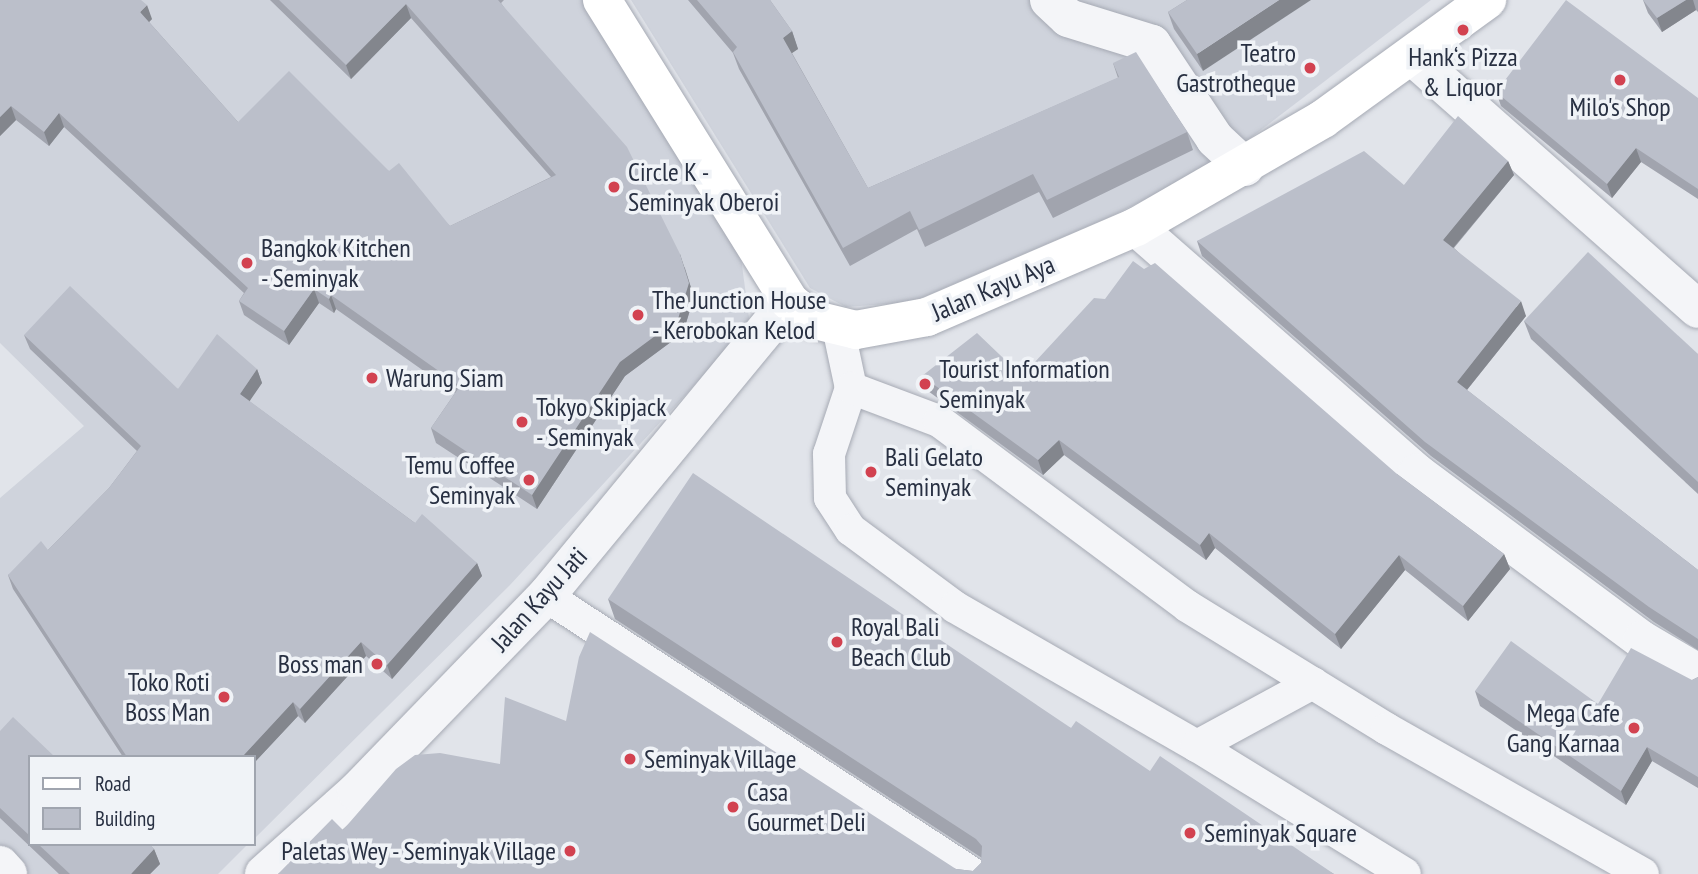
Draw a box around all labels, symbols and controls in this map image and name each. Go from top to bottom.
marker: Hank‘s Pizza & Liquor [1455,22,1471,38]
place label: Teatro Gastrotheque [1176,37,1296,98]
place label: Hank‘s Pizza & Liquor [1408,41,1518,102]
marker: Teatro Gastrotheque [1302,60,1318,76]
marker: Milo's Shop [1612,72,1628,88]
place label: Milo's Shop [1569,91,1671,123]
place label: Circle K - Seminyak Oberoi [628,156,780,218]
marker: Circle K - Seminyak Oberoi [606,179,622,195]
place label: Bangkok Kitchen - Seminyak [261,232,411,294]
street label: Jalan Kayu Aya [927,248,1059,328]
marker: Bangkok Kitchen - Seminyak [239,255,255,271]
place label: The Junction House - Kerobokan Kelod [652,284,826,346]
marker: The Junction House - Kerobokan Kelod [630,307,646,323]
place label: Tourist Information Seminyak [939,353,1110,414]
place label: Warung Siam [386,362,504,394]
marker: Warung Siam [364,370,380,386]
marker: Tourist Information Seminyak [917,376,933,392]
place label: Tokyo Skipjack - Seminyak [536,391,666,452]
marker: Tokyo Skipjack - Seminyak [514,414,530,430]
place label: Bali Gelato Seminyak [885,441,983,503]
place label: Temu Coffee Seminyak [405,449,515,510]
marker: Bali Gelato Seminyak [863,464,879,480]
marker: Temu Coffee Seminyak [521,472,537,488]
street label: Jalan Kayu Jati [484,541,594,657]
place label: Royal Bali Beach Club [851,611,951,672]
marker: Royal Bali Beach Club [829,634,845,650]
place label: Boss man [278,648,363,680]
marker: Boss man [369,656,385,672]
place label: Toko Roti Boss Man [125,666,210,728]
marker: Toko Roti Boss Man [216,689,232,705]
place label: Mega Cafe Gang Karnaa [1507,697,1620,758]
marker: Mega Cafe Gang Karnaa [1626,720,1642,736]
place label: Seminyak Village [644,743,798,775]
marker: Seminyak Village [622,751,638,767]
legend [28,755,256,846]
text: Road [95,770,131,797]
place label: Casa Gourmet Deli [747,776,866,838]
marker: Casa Gourmet Deli [725,799,741,815]
text: Building [95,805,155,832]
place label: Seminyak Square [1204,817,1358,849]
marker: Seminyak Square [1182,825,1198,841]
place label: Paletas Wey - Seminyak Village [277,835,556,867]
marker: Paletas Wey - Seminyak Village [562,843,578,859]

